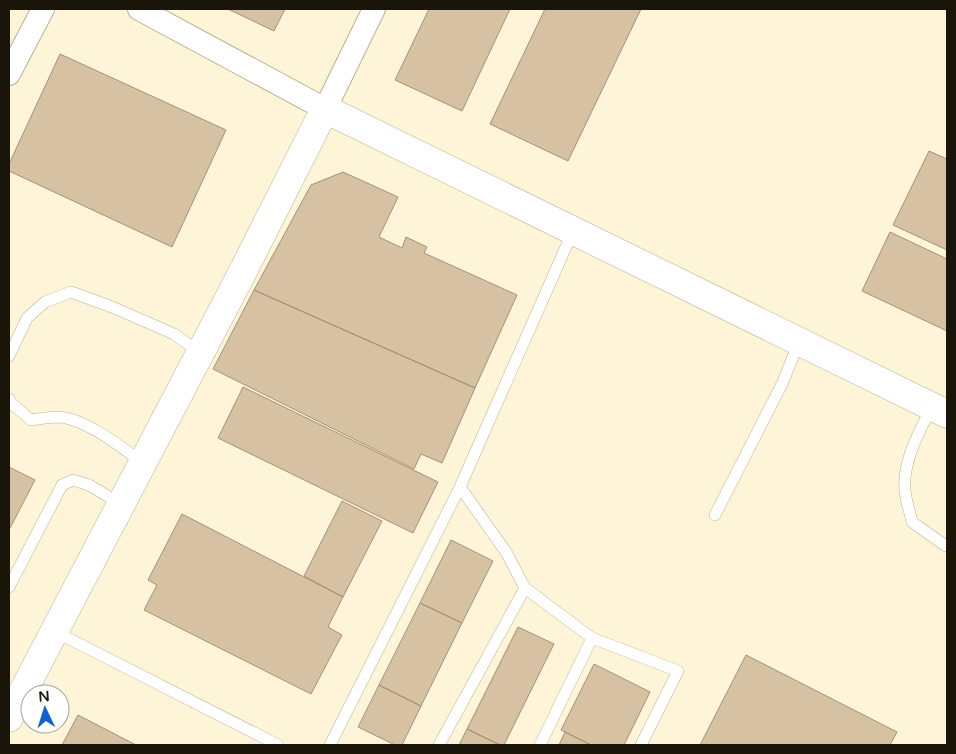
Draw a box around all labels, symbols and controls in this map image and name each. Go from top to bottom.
north arrow [20,684,70,734]
text: N [38,688,50,705]

